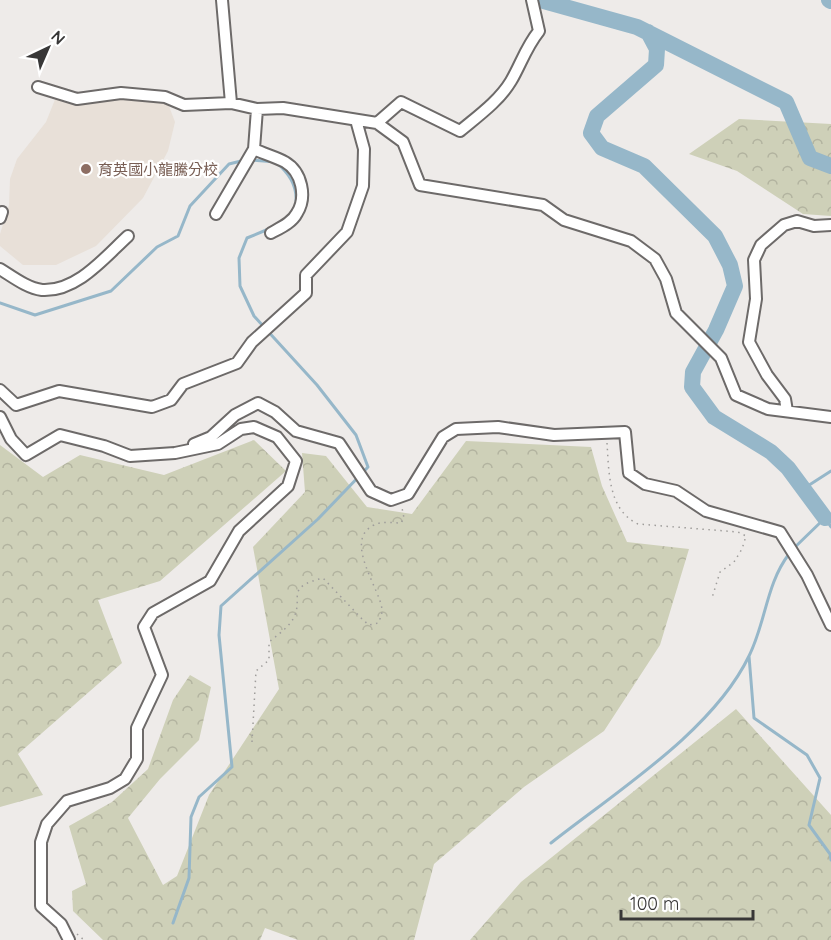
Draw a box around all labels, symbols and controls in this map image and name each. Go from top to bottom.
north arrow [18,18,78,78]
text: N [47,26,70,48]
place label: 育英國小龍騰分校 [98,160,218,179]
marker: 育英國小龍騰分校 [79,162,93,176]
scale bar [621,883,753,921]
text: 100 m [630,892,679,915]

